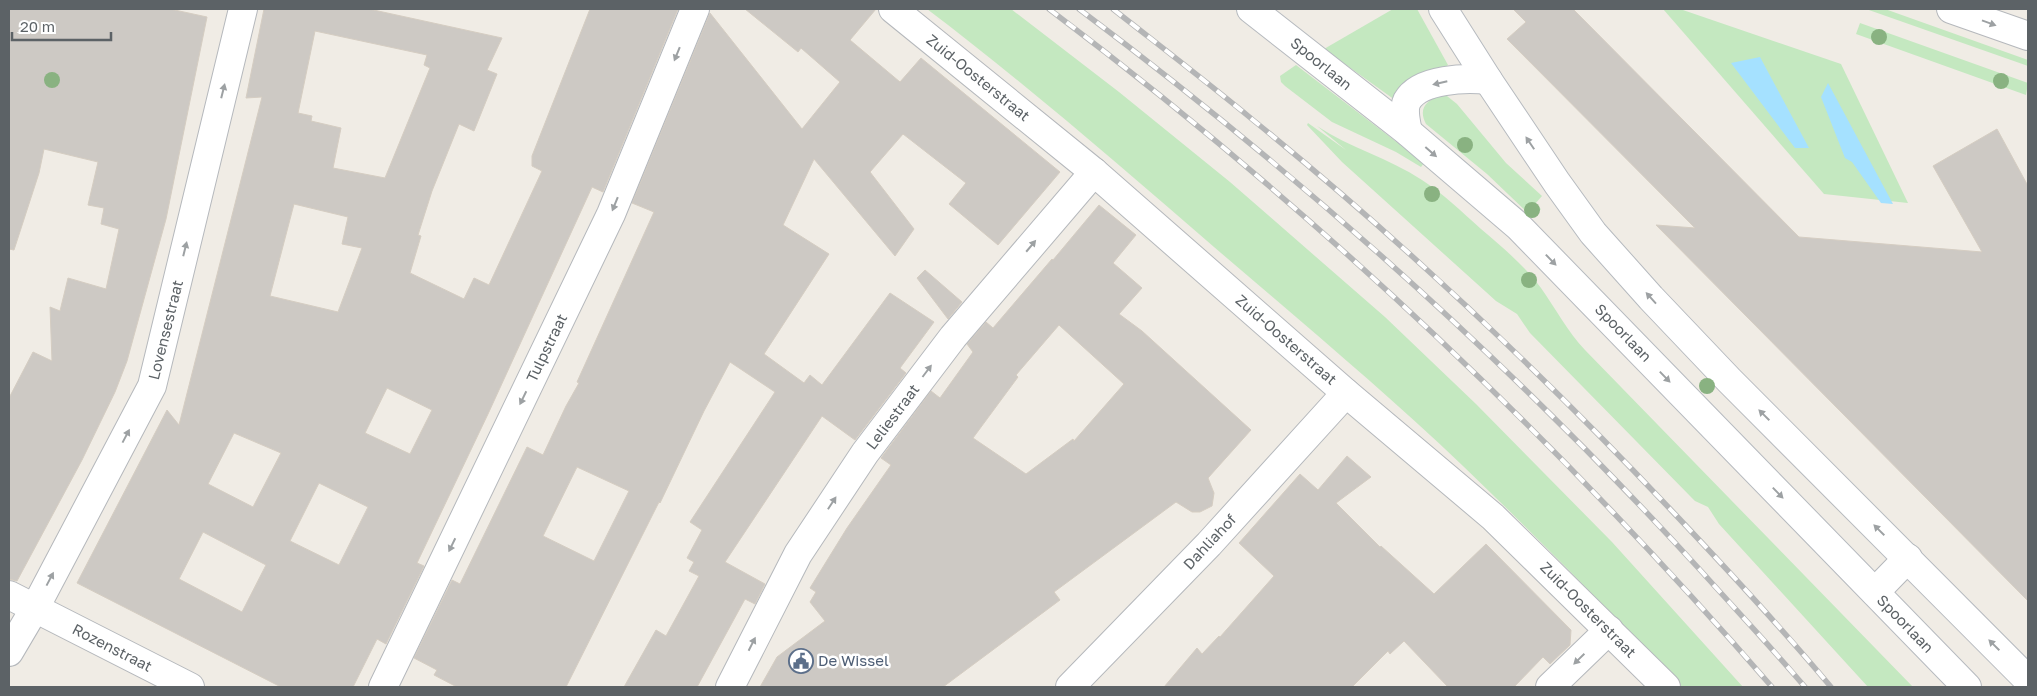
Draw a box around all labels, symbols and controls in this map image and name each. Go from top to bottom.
scale bar [12,10,111,42]
text: 20 m [20,17,55,35]
one-way arrow [1982,20,1997,27]
street label: Zuid-Oosterstraat [923,30,1034,124]
street label: Spoorlaan [1287,33,1356,93]
one-way arrow [672,47,680,61]
one-way arrow [1433,79,1448,87]
one-way arrow [219,83,227,98]
one-way arrow [1525,136,1535,149]
one-way arrow [1424,146,1437,157]
one-way arrow [611,197,619,212]
one-way arrow [1025,240,1036,252]
one-way arrow [181,241,189,256]
one-way arrow [1545,254,1557,266]
street label: Lovensestraat [144,278,186,382]
street label: Zuid-Oosterstraat [1233,291,1341,388]
one-way arrow [1645,293,1657,305]
street label: Spoorlaan [1592,300,1656,365]
street label: Tulpstraat [522,311,570,385]
one-way arrow [922,365,933,378]
one-way arrow [1659,371,1671,383]
street label: Leliestraat [862,380,923,453]
one-way arrow [518,391,526,405]
one-way arrow [1758,409,1770,421]
one-way arrow [122,428,130,443]
one-way arrow [1772,487,1784,499]
one-way arrow [828,496,837,510]
street label: Dahliahof [1179,510,1240,573]
one-way arrow [1874,524,1886,536]
one-way arrow [448,538,456,552]
street label: Zuid-Oosterstraat [1537,558,1640,661]
one-way arrow [46,572,54,587]
street label: Spoorlaan [1874,591,1938,656]
street label: Rozenstraat [70,619,155,675]
one-way arrow [748,637,756,651]
one-way arrow [1988,639,2000,651]
public building icon: De Wissel [788,648,814,674]
place label: De Wissel [818,651,889,669]
one-way arrow [1574,653,1586,665]

